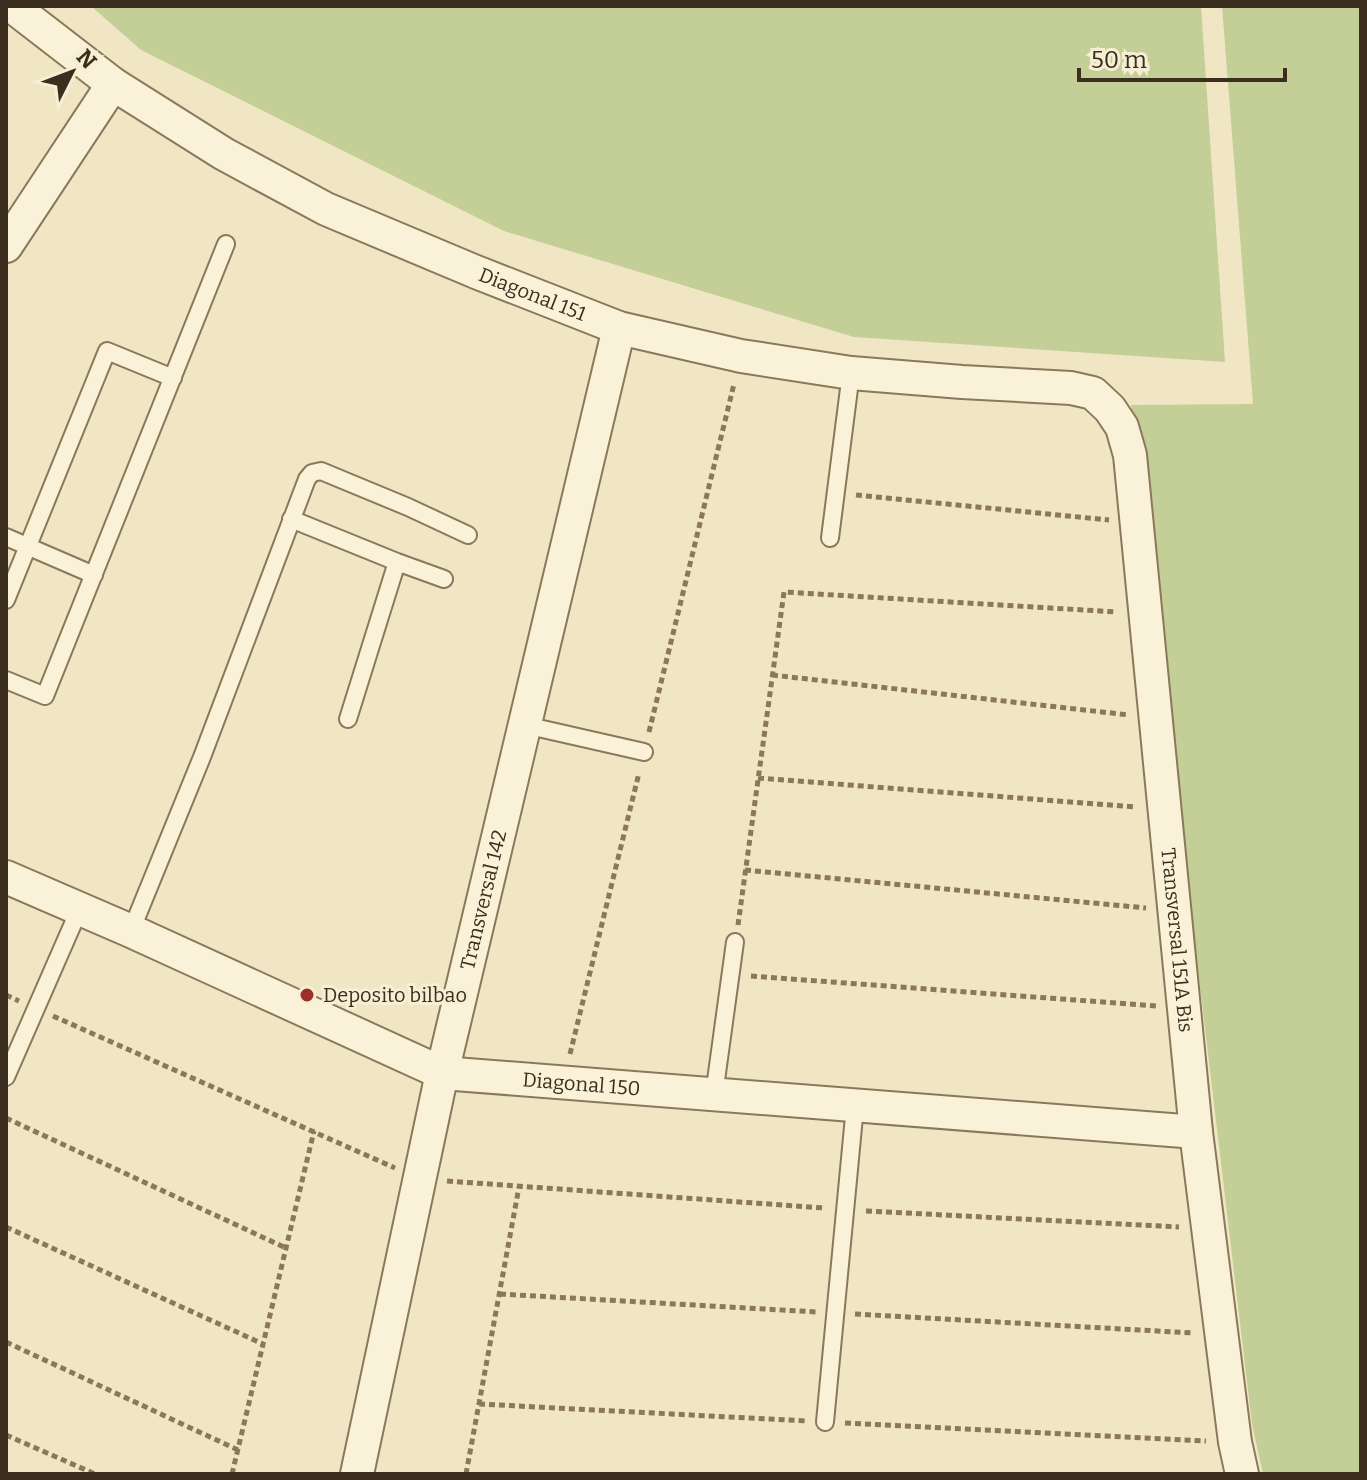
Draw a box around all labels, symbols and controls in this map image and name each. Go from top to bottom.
north arrow [32,32,112,112]
scale bar [1079,32,1285,82]
text: N [71,44,102,74]
text: 50 m [1091,46,1147,74]
street label: Diagonal 151 [475,262,589,326]
street label: Transversal 142 [455,827,511,972]
street label: Transversal 151A Bis [1156,847,1198,1033]
place label: Deposito bilbao [323,983,467,1007]
marker: Deposito bilbao [298,986,316,1004]
street label: Diagonal 150 [522,1067,641,1100]

